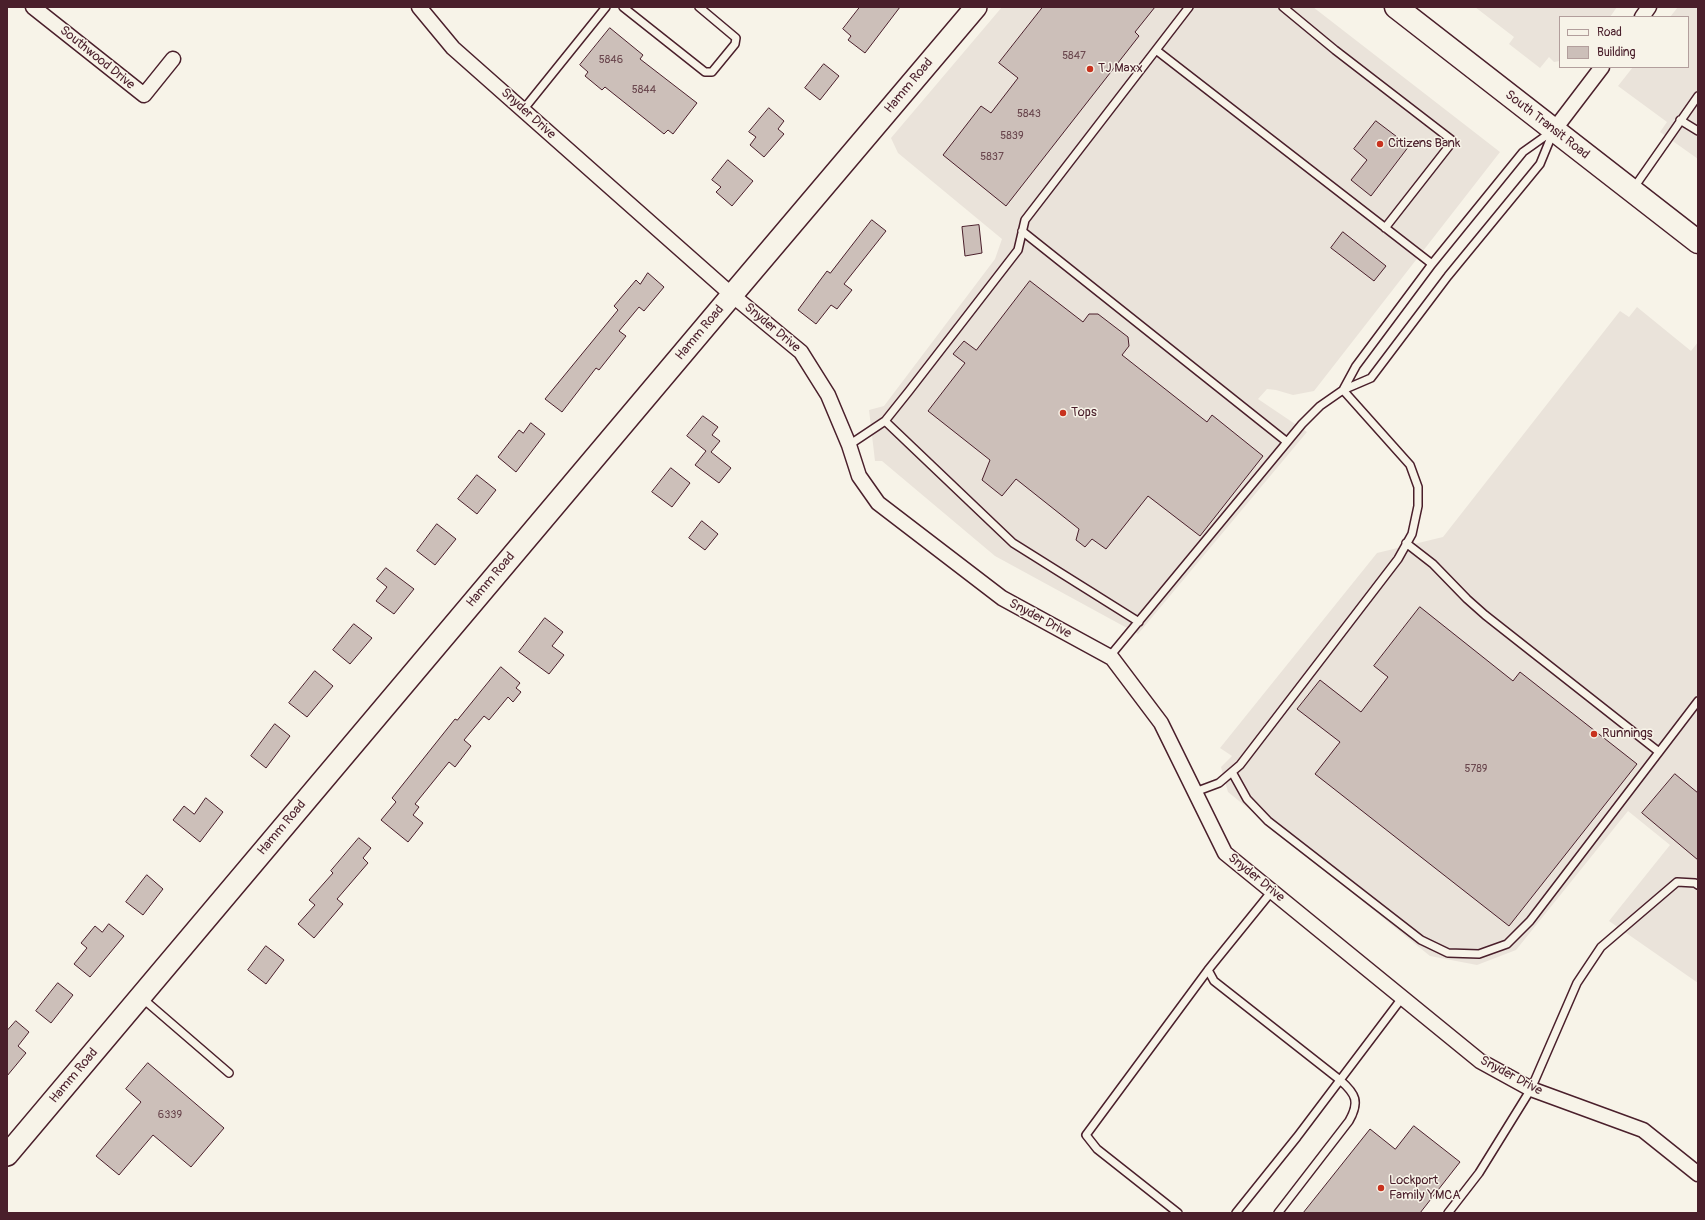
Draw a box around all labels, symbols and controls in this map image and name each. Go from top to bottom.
legend [1559,16,1689,68]
street label: Southwood Drive [56,23,138,93]
text: Road [1597,25,1622,40]
text: Building [1597,45,1636,60]
house number: 5847 [1062,49,1086,63]
house number: 5846 [599,53,623,67]
street label: Hamm Road [881,55,937,117]
place label: TJ Maxx [1098,61,1143,77]
marker: TJ Maxx [1085,64,1095,74]
house number: 5844 [632,83,656,97]
street label: Snyder Drive [497,85,559,143]
street label: South Transit Road [1502,87,1592,163]
house number: 5843 [1017,107,1041,121]
house number: 5839 [1000,129,1024,143]
place label: Citizens Bank [1388,136,1460,152]
marker: Citizens Bank [1375,139,1385,149]
house number: 5837 [980,150,1004,164]
street label: Snyder Drive [741,300,803,356]
street label: Hamm Road [672,302,728,364]
place label: Tops [1071,405,1097,421]
marker: Tops [1058,408,1068,418]
street label: Hamm Road [463,549,519,611]
street label: Snyder Drive [1006,596,1074,642]
place label: Runnings [1602,726,1653,742]
marker: Runnings [1589,729,1599,739]
house number: 5789 [1465,762,1487,776]
street label: Hamm Road [254,797,310,859]
street label: Snyder Drive [1225,850,1287,906]
street label: Hamm Road [46,1045,102,1107]
street label: Snyder Drive [1477,1053,1545,1099]
house number: 6339 [158,1108,182,1122]
place label: Lockport Family YMCA [1389,1173,1461,1204]
marker: Lockport Family YMCA [1376,1183,1386,1193]

